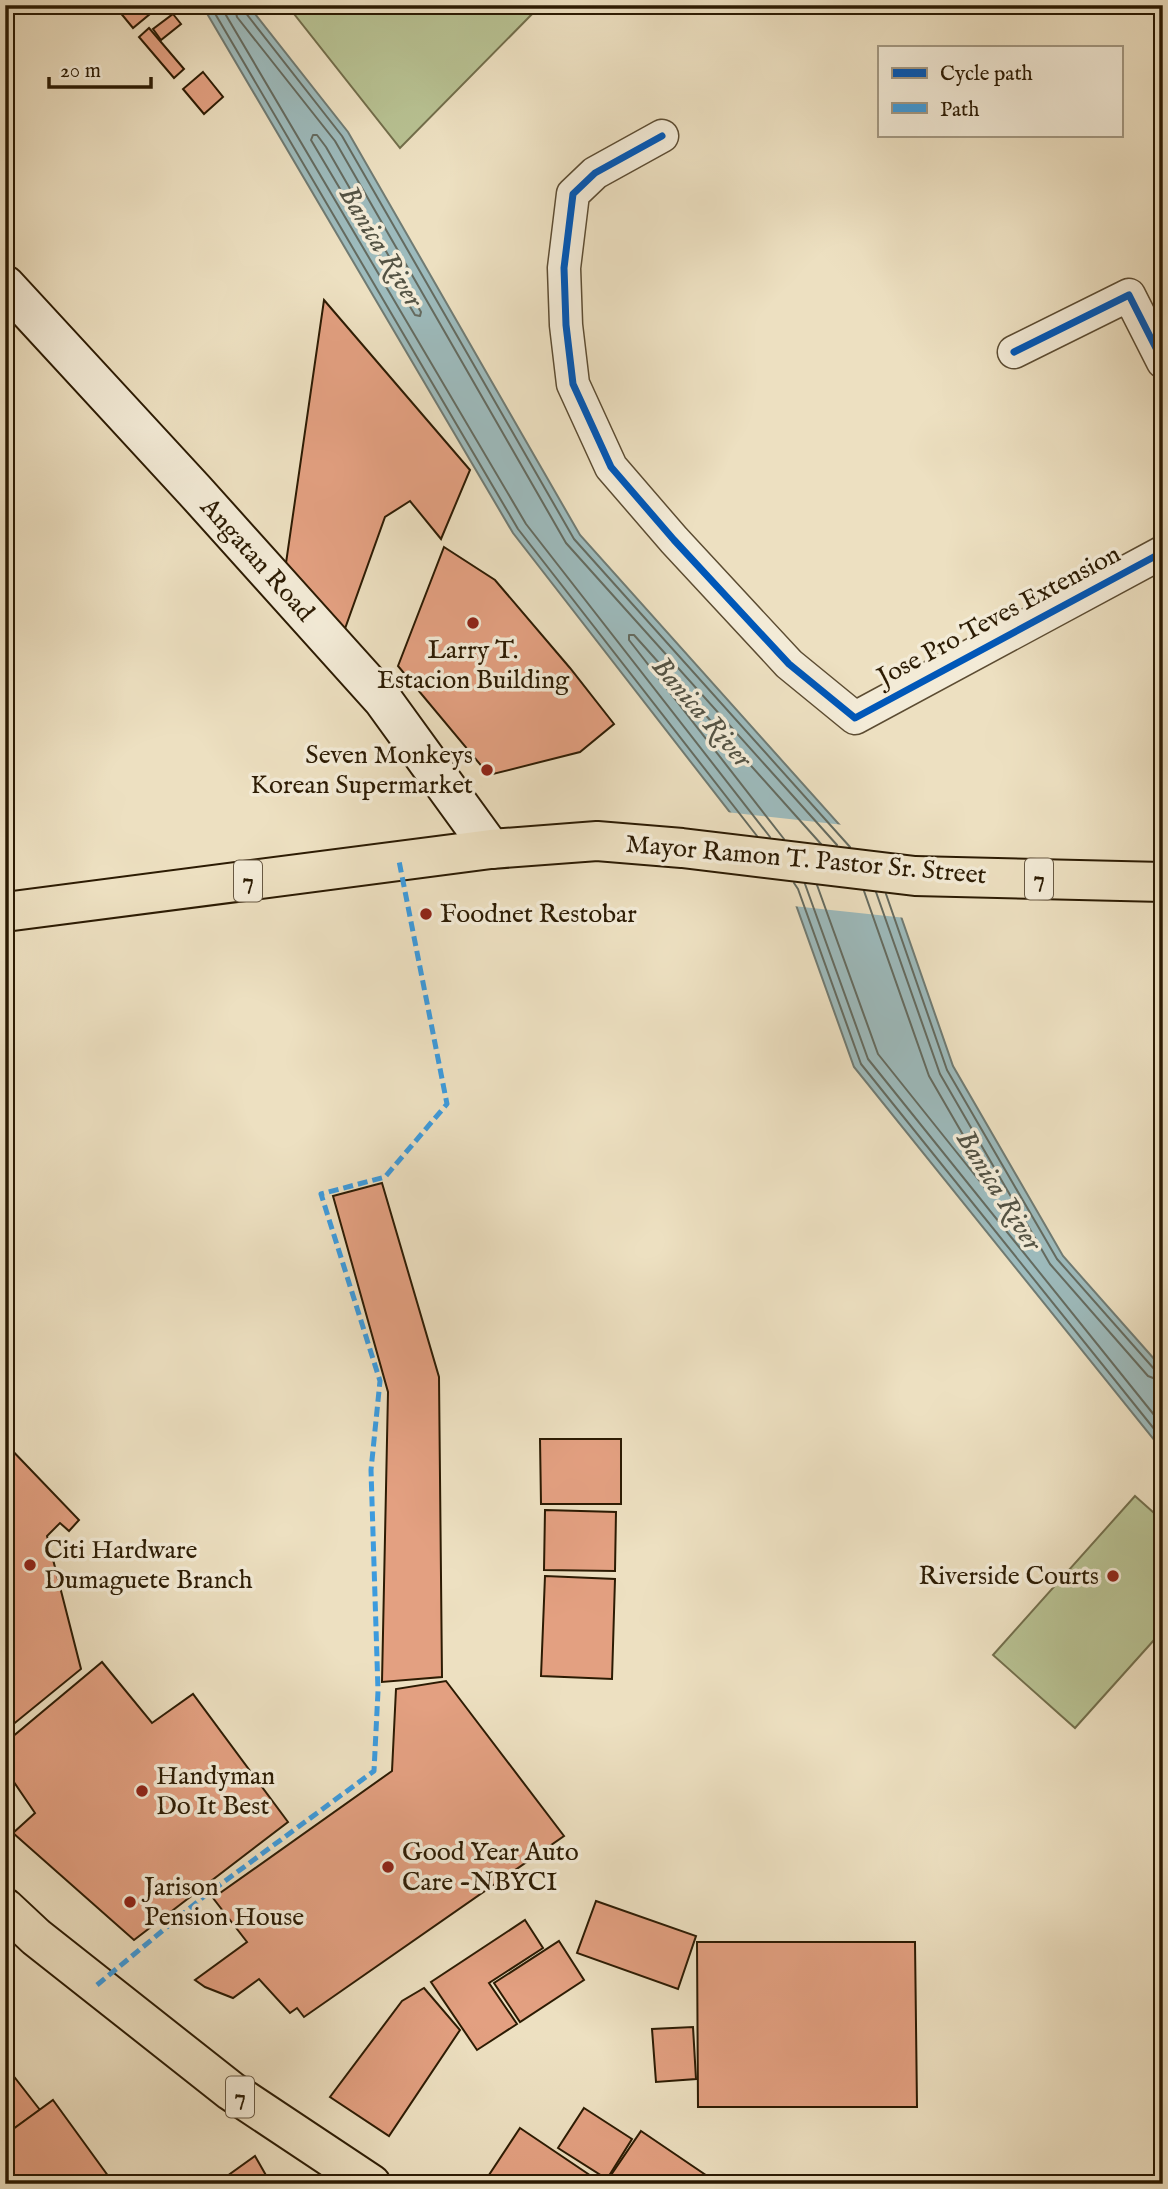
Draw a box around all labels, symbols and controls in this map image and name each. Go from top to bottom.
scale bar [49,46,150,90]
legend [878,46,1122,136]
text: 20 m [60,58,101,85]
text: Cycle path [940,61,1033,88]
text: Path [940,97,979,124]
water label: Banica River [330,180,431,316]
street label: Angatan Road [192,491,321,629]
street label: Jose Pro Teves Extension [869,538,1126,696]
marker: Larry T. Estacion Building [465,615,481,631]
place label: Larry T. Estacion Building [377,634,570,697]
water label: Banica River [643,650,760,777]
place label: Seven Monkeys Korean Supermarket [250,739,473,802]
marker: Seven Monkeys Korean Supermarket [479,762,495,778]
street label: Mayor Ramon T. Pastor Sr. Street [624,828,988,892]
road number: 7 [1025,858,1053,900]
road number: 7 [234,860,262,902]
place label: Foodnet Restobar [440,898,637,931]
marker: Foodnet Restobar [418,906,434,922]
water label: Banica River [947,1124,1050,1259]
place label: Citi Hardware Dumaguete Branch [44,1534,253,1597]
marker: Citi Hardware Dumaguete Branch [22,1557,38,1573]
place label: Riverside Courts [919,1560,1099,1593]
marker: Riverside Courts [1105,1568,1121,1584]
place label: Handyman Do It Best [156,1760,275,1823]
marker: Handyman Do It Best [134,1783,150,1799]
place label: Good Year Auto Care -NBYCI [402,1836,579,1899]
marker: Good Year Auto Care -NBYCI [380,1859,396,1875]
place label: Jarison Pension House [141,1871,304,1934]
marker: Jarison Pension House [122,1894,138,1910]
road number: 7 [226,2076,254,2118]

